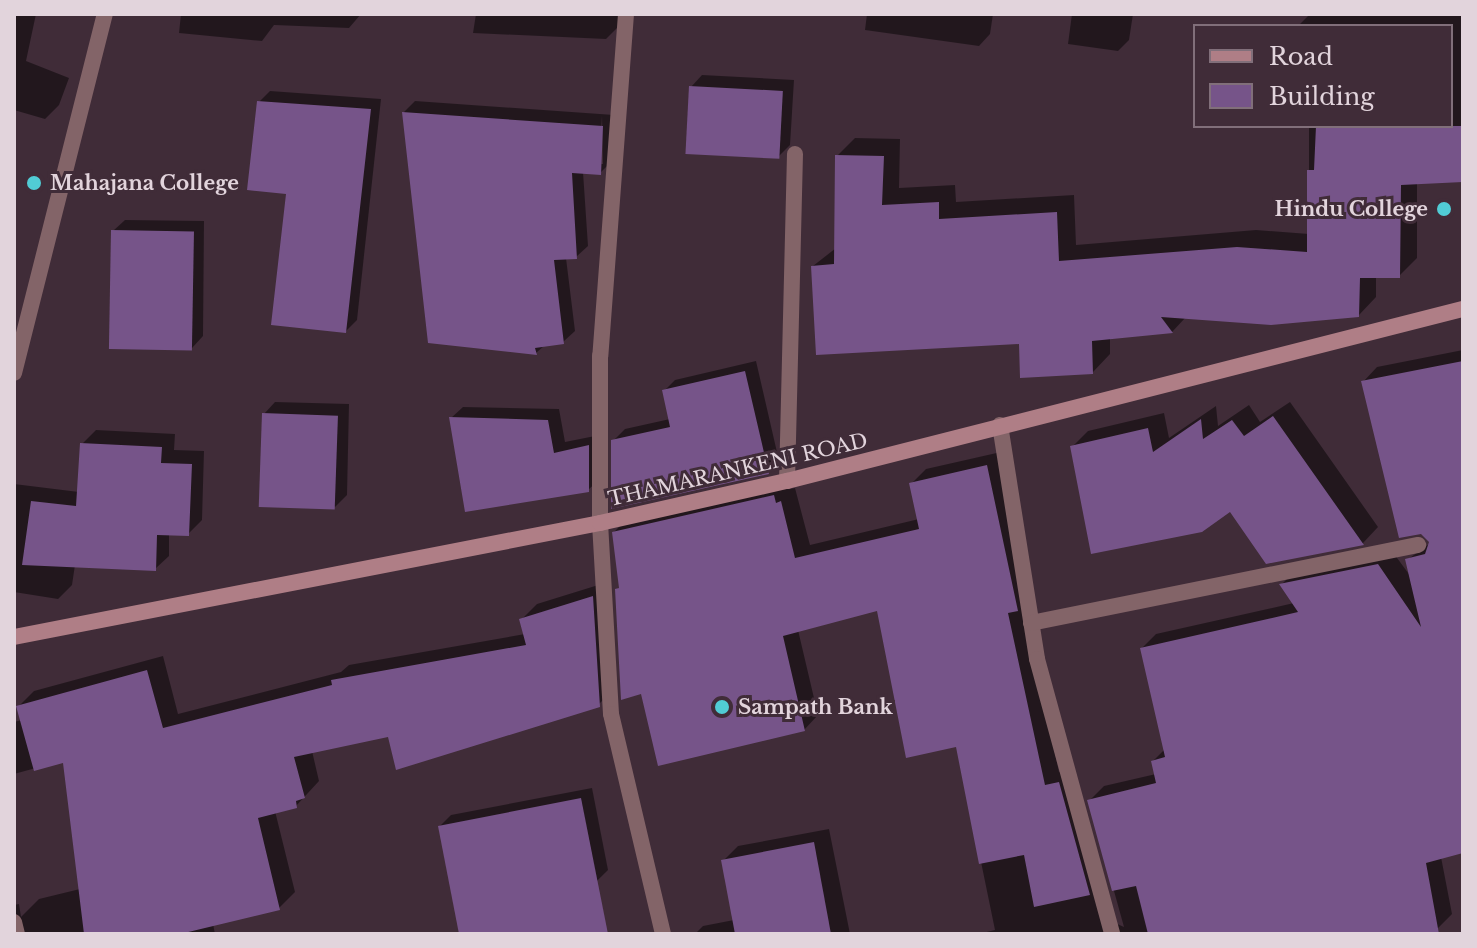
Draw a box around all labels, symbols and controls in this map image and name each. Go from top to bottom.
legend [1193,24,1453,128]
text: Road [1269,42,1333,71]
text: Building [1269,82,1375,111]
place label: Mahajana College [50,171,239,195]
marker: Mahajana College [25,174,43,192]
place label: Hindu College [1275,197,1428,221]
marker: Hindu College [1435,200,1453,218]
street label: THAMARANKENI ROAD [606,428,870,512]
place label: Sampath Bank [738,695,893,719]
marker: Sampath Bank [713,698,731,716]

